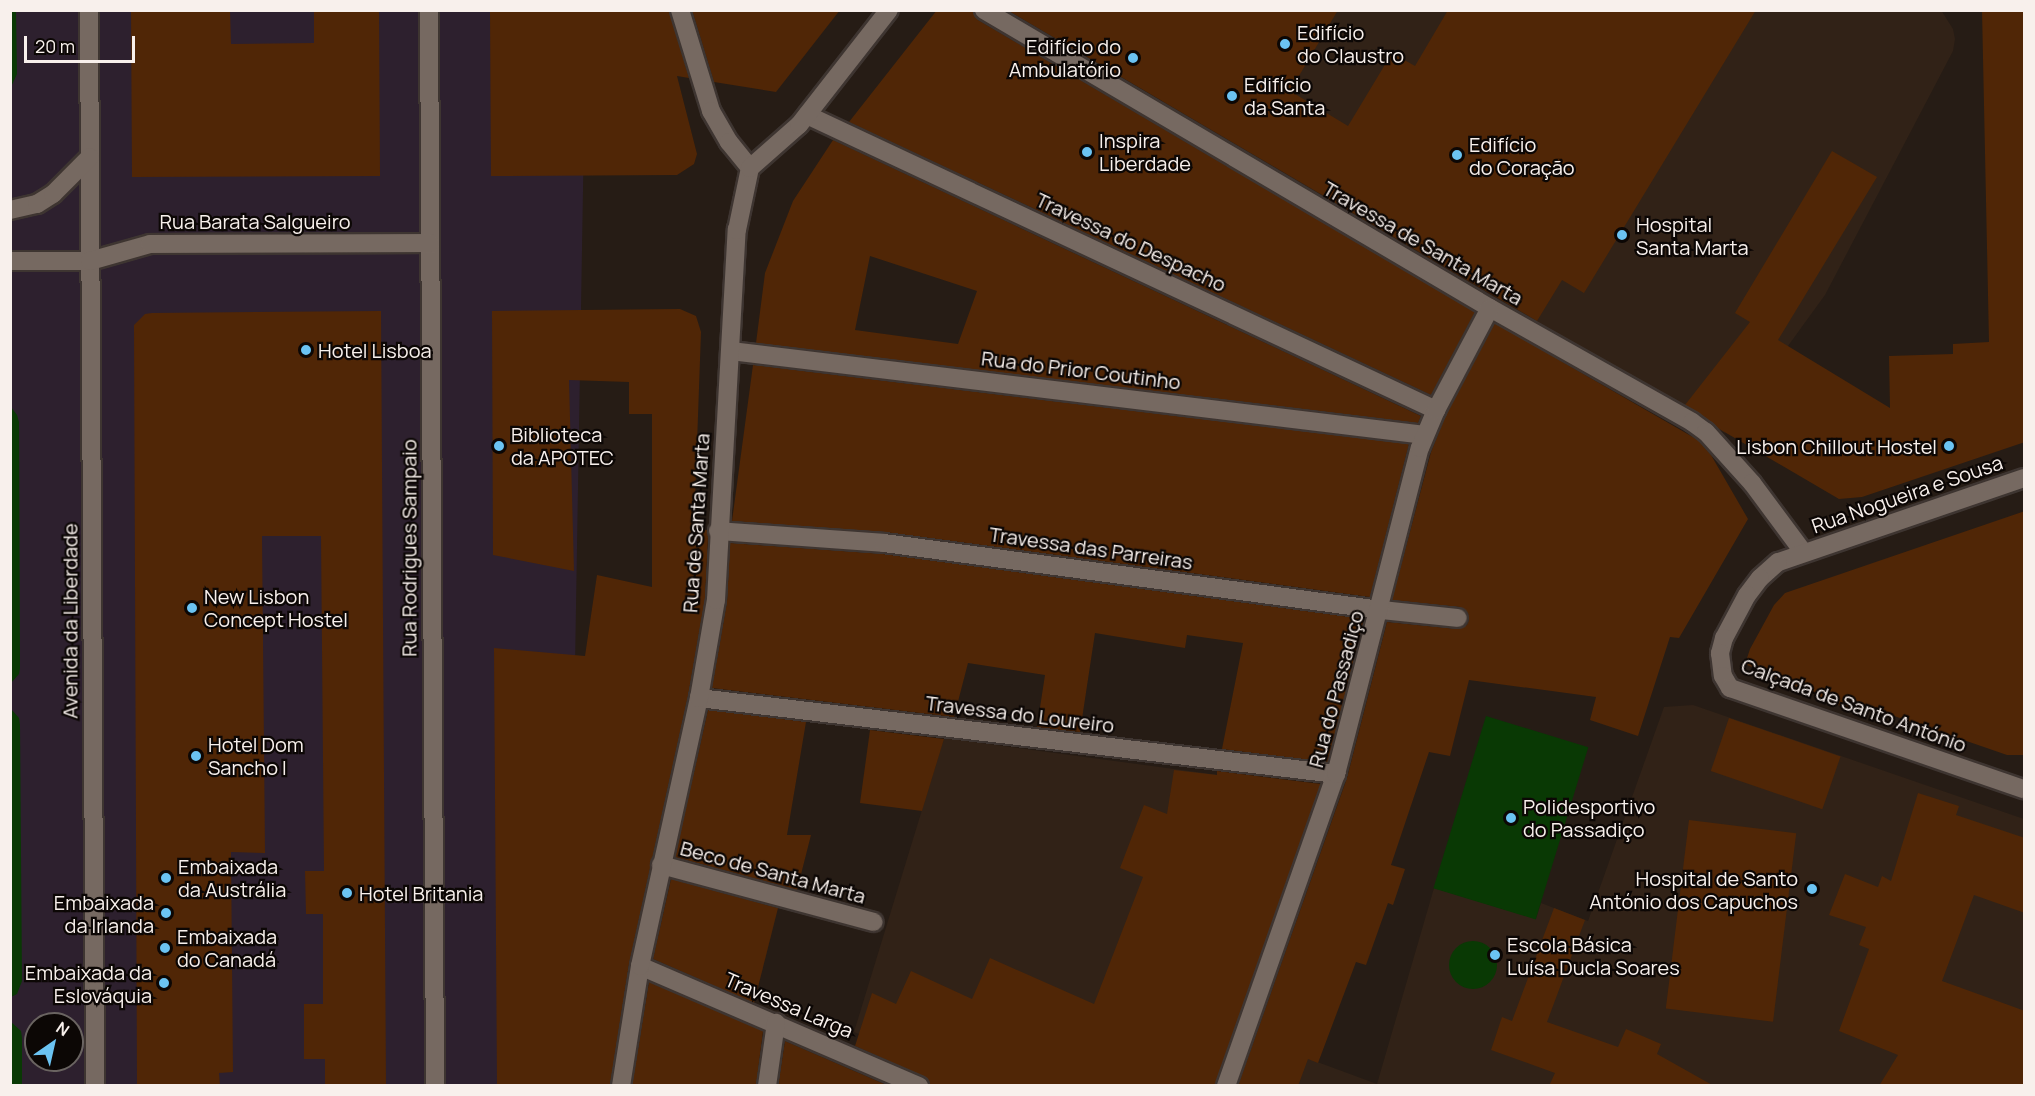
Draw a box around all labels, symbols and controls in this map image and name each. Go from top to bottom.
place label: Edifício do Claustro [1297,20,1404,67]
scale bar [27,24,138,62]
text: 20 m [35,34,75,58]
place label: Edifício do Ambulatório [1009,34,1121,81]
marker: Edifício do Claustro [1278,37,1292,51]
marker: Edifício do Ambulatório [1126,51,1140,65]
place label: Edifício da Santa [1244,72,1325,119]
marker: Edifício da Santa [1225,89,1239,103]
place label: Inspira Liberdade [1099,128,1191,175]
place label: Edifício do Coração [1469,132,1575,179]
marker: Inspira Liberdade [1080,145,1094,159]
marker: Edifício do Coração [1450,148,1464,162]
street label: Travessa de Santa Marta [1319,176,1527,310]
street label: Travessa do Despacho [1032,187,1230,297]
street label: Rua Barata Salgueiro [159,209,351,233]
place label: Hospital Santa Marta [1636,212,1749,259]
marker: Hospital Santa Marta [1613,226,1631,244]
place label: Hotel Lisboa [318,338,432,362]
marker: Hotel Lisboa [299,343,313,357]
street label: Rua do Prior Coutinho [980,346,1182,394]
place label: Biblioteca da APOTEC [511,422,614,469]
street label: Rua de Santa Marta [678,432,714,614]
place label: Lisbon Chillout Hostel [1736,434,1937,458]
street label: Rua Rodrigues Sampaio [397,439,421,657]
marker: Biblioteca da APOTEC [492,439,506,453]
marker: Lisbon Chillout Hostel [1942,439,1956,453]
street label: Rua Nogueira e Sousa [1808,450,2006,538]
street label: Travessa das Parreiras [988,522,1194,574]
street label: Avenida da Liberdade [58,523,82,719]
place label: New Lisbon Concept Hostel [204,584,348,631]
marker: New Lisbon Concept Hostel [185,601,199,615]
street label: Rua do Passadiço [1304,608,1368,770]
street label: Calçada de Santo António [1738,653,1970,757]
street label: Travessa do Loureiro [924,691,1116,737]
place label: Hotel Dom Sancho I [208,732,304,779]
marker: Hotel Dom Sancho I [189,749,203,763]
place label: Polidesportivo do Passadiço [1523,795,1655,842]
marker: Polidesportivo do Passadiço [1504,811,1518,825]
street label: Beco de Santa Marta [678,836,868,908]
place label: Embaixada da Austrália [178,855,286,902]
place label: Hospital de Santo António dos Capuchos [1589,866,1798,913]
marker: Embaixada da Austrália [159,871,173,885]
marker: Hospital de Santo António dos Capuchos [1803,880,1821,898]
place label: Hotel Britania [359,881,483,905]
marker: Hotel Britania [340,886,354,900]
place label: Embaixada da Irlanda [54,890,154,937]
marker: Embaixada da Irlanda [159,906,173,920]
place label: Embaixada do Canadá [177,924,277,971]
place label: Escola Básica Luísa Ducla Soares [1507,932,1680,979]
marker: Embaixada do Canadá [158,941,172,955]
marker: Escola Básica Luísa Ducla Soares [1488,948,1502,962]
place label: Embaixada da Eslováquia [25,960,152,1007]
street label: Travessa Larga [721,967,857,1043]
marker: Embaixada da Eslováquia [157,976,171,990]
north arrow [24,1012,84,1072]
text: N [52,1016,74,1041]

